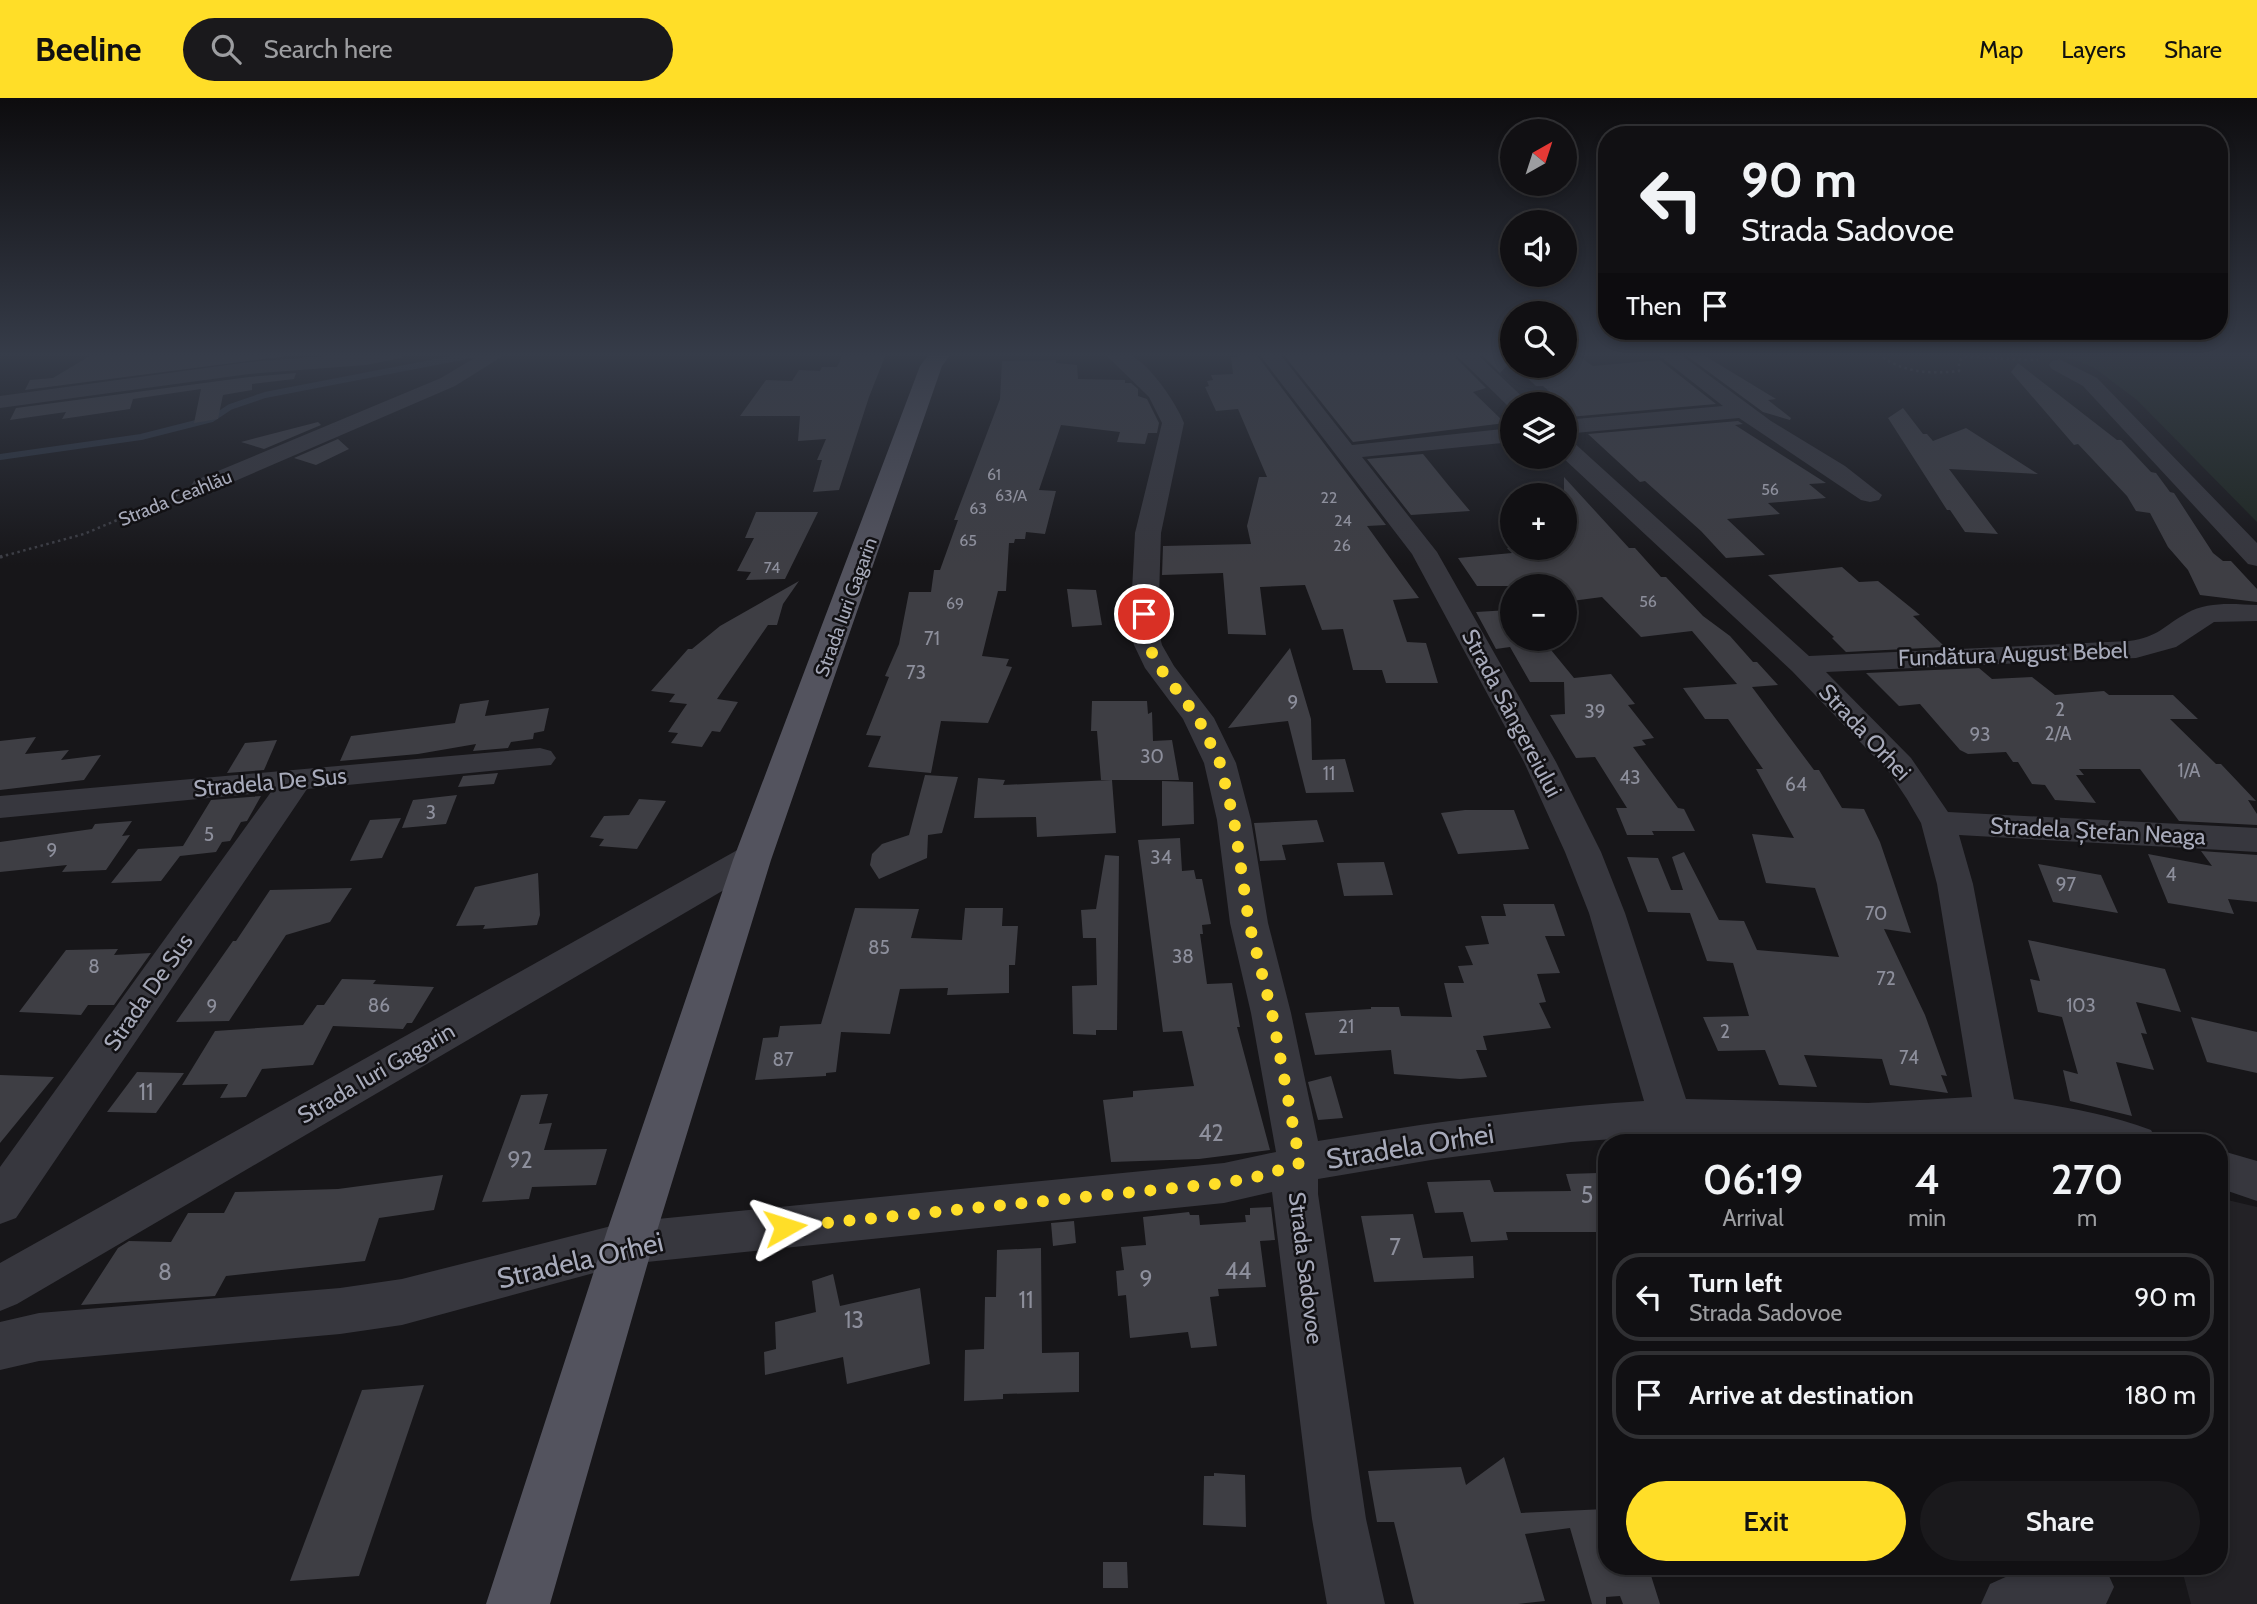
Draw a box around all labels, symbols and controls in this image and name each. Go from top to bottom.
search box [183,18,673,81]
text: Beeline [35,29,141,69]
icon: search [207,30,245,68]
text: Search here [263,33,393,65]
text: Map [1979,35,2023,64]
text: Layers [2061,35,2126,64]
text: Share [2164,35,2222,64]
north arrow [1500,119,1577,196]
map controls [1500,119,1577,651]
text: 90 m [1741,150,1857,209]
icon: left [1626,154,1717,245]
button: sound [1500,210,1577,287]
text: Strada Sadovoe [1741,210,1954,249]
icon: arrive [1696,287,1734,325]
text: Then [1626,290,1682,322]
button: search [1500,301,1577,378]
button: layers [1500,392,1577,469]
street label: Strada Ceahlău [115,465,235,531]
house number: 61 [987,465,1001,484]
house number: 56 [1761,480,1779,499]
button: + [1500,483,1577,560]
house number: 63/A [995,486,1027,505]
house number: 22 [1321,488,1337,507]
house number: 63 [969,499,987,518]
house number: 24 [1334,511,1352,530]
house number: 65 [959,531,977,550]
street label: Strada Iuri Gagarin [810,534,882,680]
house number: 26 [1333,536,1351,555]
house number: 74 [764,558,780,577]
button: − [1500,574,1577,651]
pin [1114,584,1174,644]
house number: 56 [1639,592,1657,611]
house number: 69 [946,594,964,613]
icon: arrive [1125,595,1163,633]
street label: Strada Sângereiului [1456,624,1568,802]
house number: 71 [924,627,940,650]
street label: Fundătura August Bebel [1898,636,2129,672]
house number: 73 [906,661,926,684]
street label: Strada Orhei [1813,678,1917,786]
house number: 9 [1288,691,1298,714]
house number: 2 [2055,698,2065,721]
house number: 39 [1584,700,1606,723]
house number: 2/A [2045,722,2072,745]
house number: 93 [1969,723,1991,746]
house number: 30 [1140,745,1164,768]
house number: 1/A [2177,759,2201,782]
street label: Stradela De Sus [192,761,348,803]
house number: 11 [1323,762,1335,785]
house number: 43 [1619,766,1641,789]
house number: 64 [1785,773,1807,796]
house number: 3 [426,801,436,824]
street label: Stradela Ștefan Neaga [1989,811,2206,852]
house number: 5 [204,823,214,846]
house number: 9 [47,839,57,862]
house number: 34 [1150,846,1172,869]
house number: 4 [2166,863,2177,886]
house number: 97 [2056,873,2077,896]
house number: 70 [1865,902,1887,925]
street label: Strada De Sus [97,928,199,1056]
house number: 85 [868,936,890,959]
house number: 38 [1172,945,1194,968]
house number: 8 [88,955,100,978]
house number: 72 [1876,967,1896,990]
house number: 86 [368,994,390,1017]
house number: 103 [2066,994,2096,1017]
house number: 9 [207,995,217,1018]
house number: 21 [1338,1015,1354,1038]
street label: Strada Iuri Gagarin [292,1017,460,1129]
house number: 2 [1720,1020,1730,1043]
house number: 74 [1899,1046,1919,1069]
house number: 87 [772,1048,794,1071]
house number: 11 [139,1078,154,1106]
street label: Stradela Orhei [1324,1116,1496,1176]
house number: 42 [1198,1119,1224,1147]
house number: 92 [507,1146,533,1174]
text: 06:19 [1703,1153,1804,1205]
text: 4 [1914,1153,1940,1205]
text: 270 [2051,1153,2123,1205]
house number: 5 [1581,1181,1593,1209]
position arrow [748,1190,822,1264]
street label: Strada Sadovoe [1283,1190,1329,1346]
text: Arrival [1722,1204,1784,1232]
text: min [1908,1204,1946,1232]
text: m [2077,1204,2097,1232]
street label: Stradela Orhei [494,1224,666,1296]
house number: 7 [1389,1233,1401,1261]
house number: 44 [1225,1257,1251,1285]
house number: 8 [158,1258,172,1286]
house number: 9 [1139,1265,1153,1293]
text: Turn left [1689,1267,1782,1299]
icon: left [1630,1278,1668,1316]
text: 90 m [2134,1281,2196,1313]
house number: 11 [1019,1286,1034,1314]
text: Strada Sadovoe [1689,1299,1842,1327]
house number: 13 [844,1306,864,1334]
icon: arrive [1630,1376,1668,1414]
text: Arrive at destination [1689,1379,1914,1411]
text: 180 m [2125,1379,2196,1411]
button: Exit [1626,1481,1906,1561]
button: Share [1920,1481,2200,1561]

